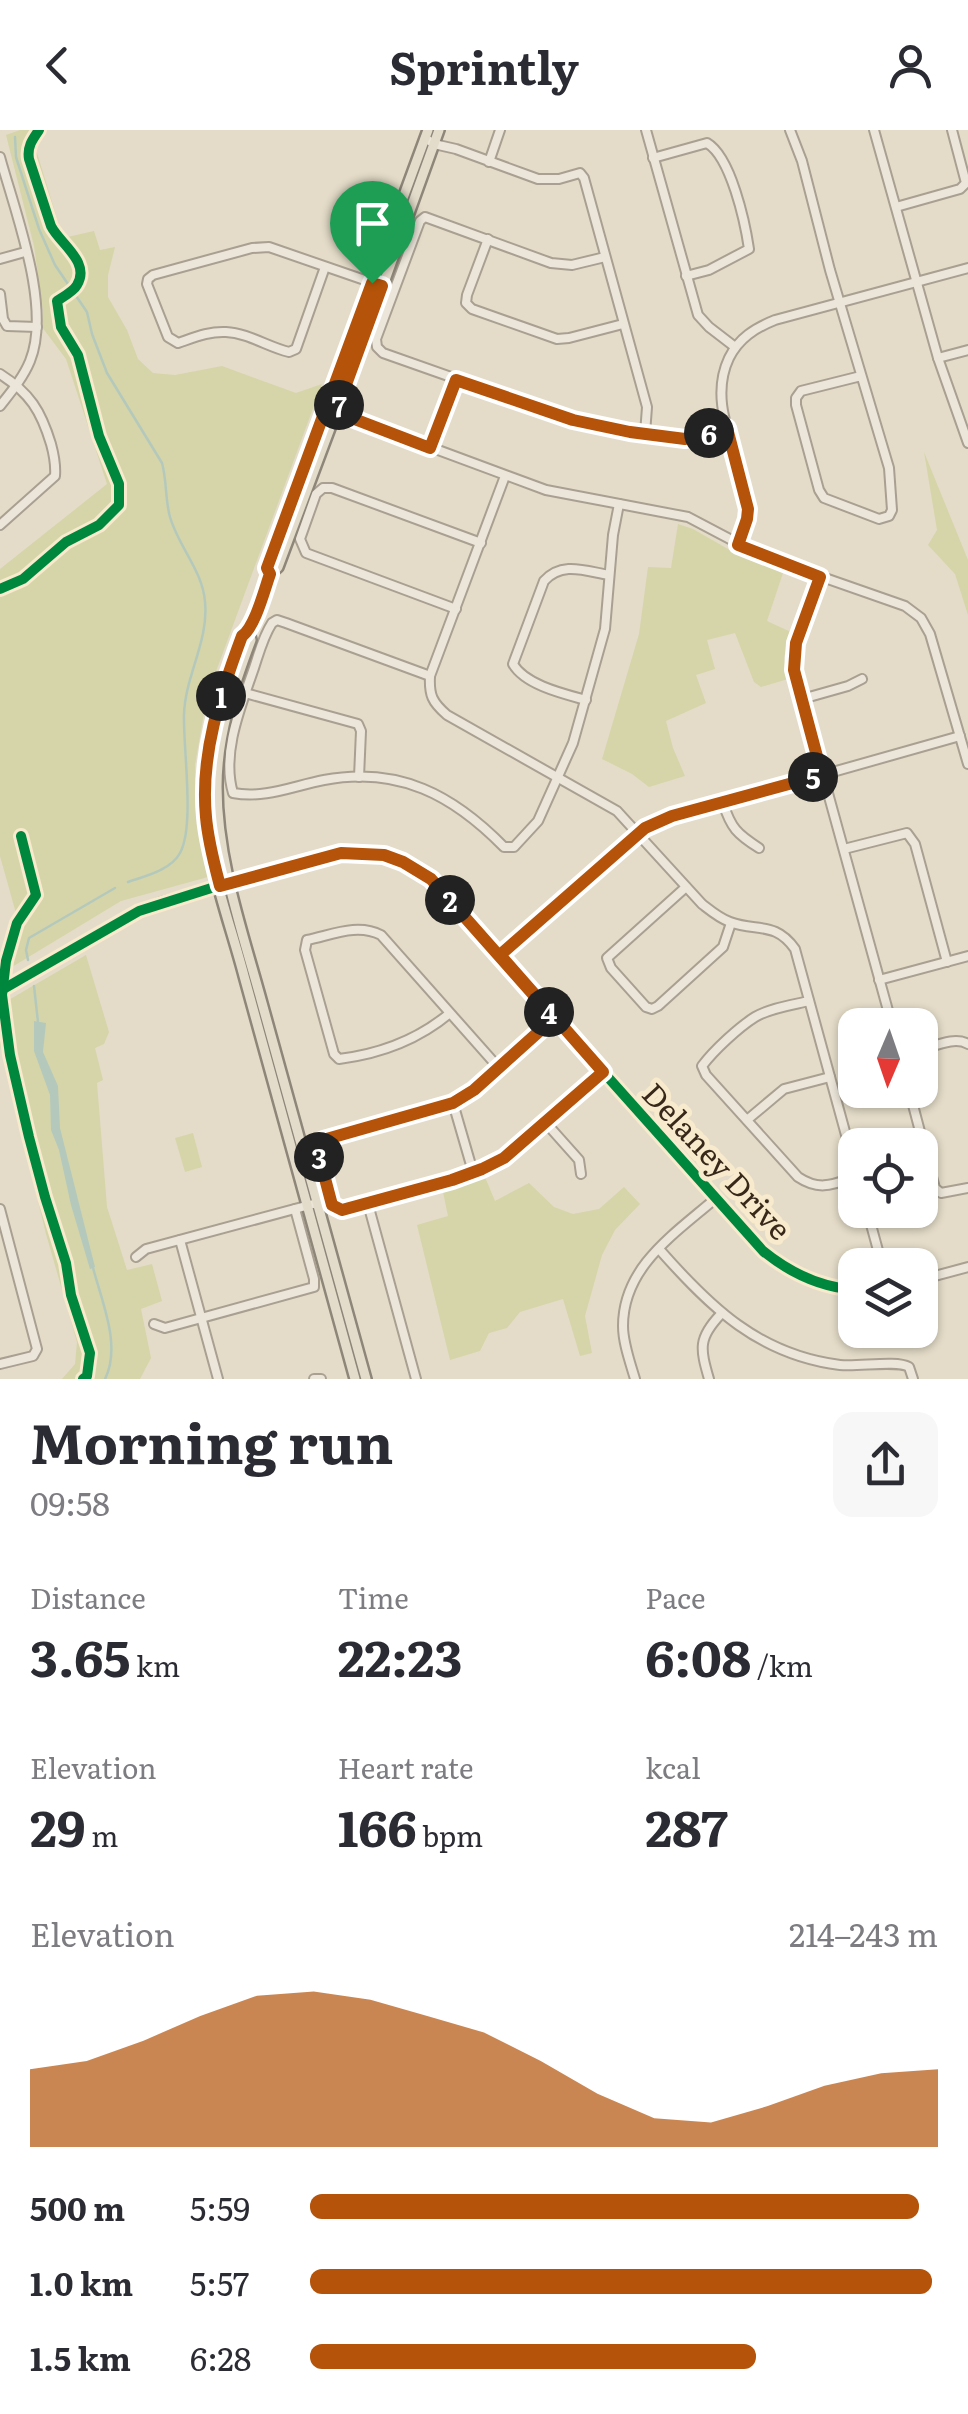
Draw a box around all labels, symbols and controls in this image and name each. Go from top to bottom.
text: Sprintly [389,32,579,99]
icon: back [30,38,85,93]
icon: person [883,38,938,93]
pin [330,181,415,284]
icon: arrive [345,196,400,251]
pin: 7 [314,380,364,430]
text: 7 [331,384,347,426]
pin: 6 [684,408,734,458]
text: 6 [701,412,717,454]
pin: 1 [196,671,246,721]
text: 1 [215,675,227,717]
pin: 5 [788,752,838,802]
text: 5 [805,756,821,798]
pin: 2 [425,875,475,925]
text: 2 [442,879,458,921]
pin: 4 [524,987,574,1037]
text: 4 [541,991,557,1033]
north arrow [838,1008,938,1108]
map controls [838,1008,938,1348]
street label: Delaney Drive [633,1072,803,1248]
button: locate [838,1128,938,1228]
pin: 3 [294,1132,344,1182]
text: 3 [311,1136,327,1178]
button: layers [838,1248,938,1348]
text: Morning run [30,1399,393,1481]
button: share [833,1412,938,1517]
text: 09:58 [30,1478,110,1526]
text: Distance [30,1576,146,1618]
text: Time [338,1576,409,1618]
text: Pace [645,1576,705,1618]
text: 3.65 [30,1618,131,1692]
text: 22:23 [338,1618,462,1692]
text: 6:08 [645,1618,751,1692]
text: km [131,1644,180,1686]
text: /km [751,1644,813,1686]
text: Elevation [30,1746,157,1788]
text: Heart rate [338,1746,474,1788]
text: kcal [645,1746,701,1788]
text: 29 [30,1788,86,1862]
text: 166 [338,1788,417,1862]
text: 287 [645,1788,728,1862]
text: m [86,1814,118,1856]
text: bpm [417,1814,483,1856]
text: Elevation [30,1909,175,1957]
text: 214–243 m [789,1909,938,1957]
text: 500 m [30,2183,125,2231]
text: 5:59 [190,2183,250,2231]
text: 1.0 km [30,2258,133,2306]
text: 5:57 [190,2258,249,2306]
text: 1.5 km [30,2333,131,2381]
text: 6:28 [190,2333,251,2381]

